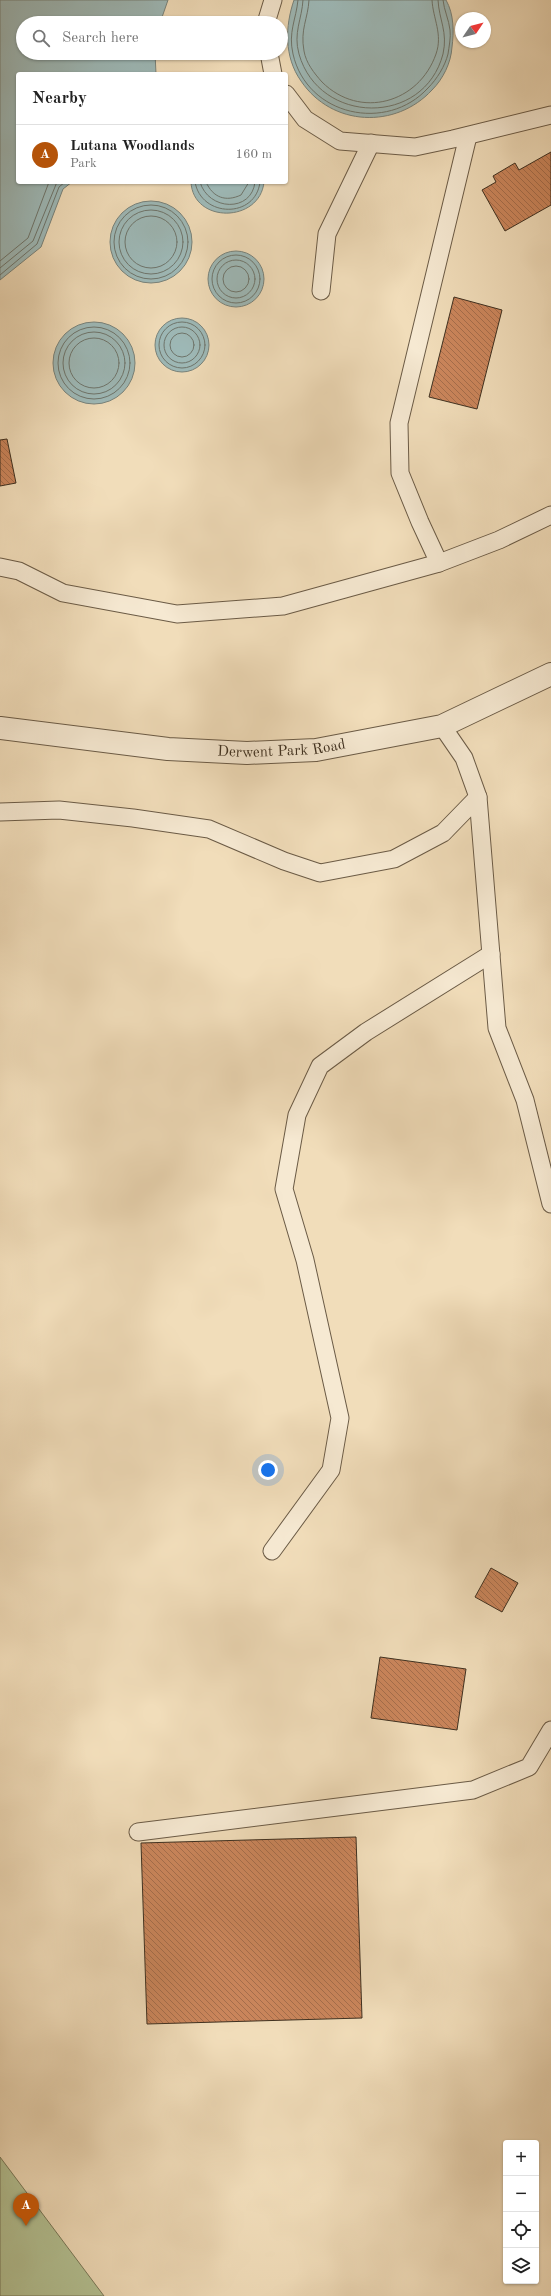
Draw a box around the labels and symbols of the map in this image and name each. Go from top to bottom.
north arrow [455,12,491,48]
street label: Derwent Park Road [217,737,347,761]
your location [258,1460,278,1480]
pin: A [13,2193,39,2226]

